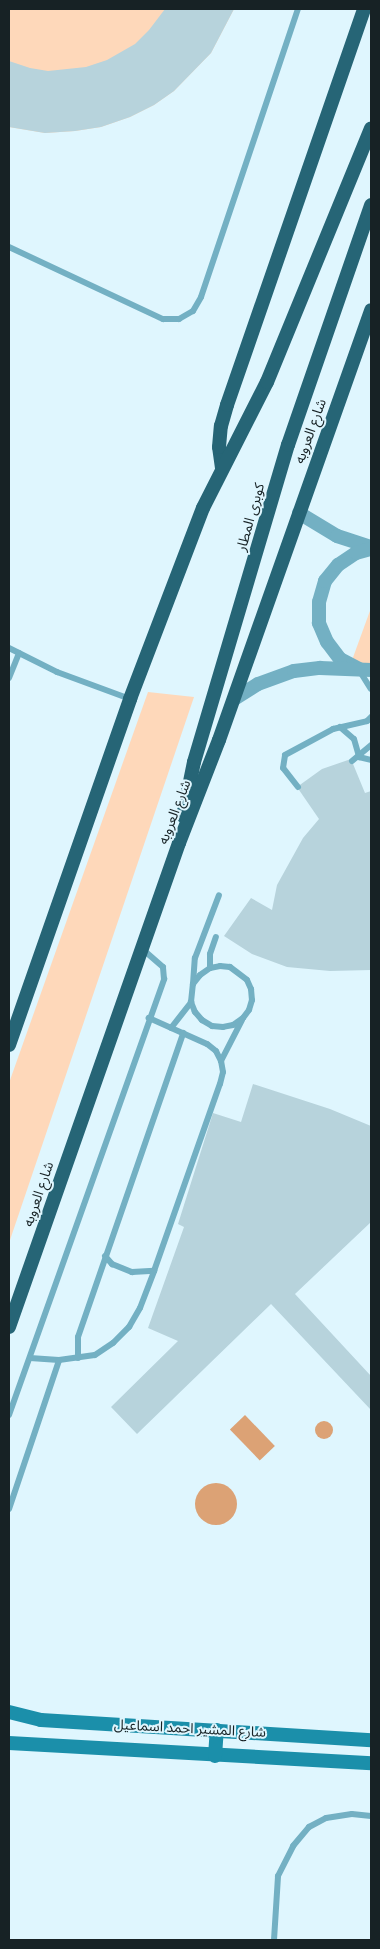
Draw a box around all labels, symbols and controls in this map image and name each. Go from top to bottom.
street label: شارع العروبه [291,396,329,466]
street label: كوبرى المطار [232,481,268,553]
street label: شارع العروبه [154,777,194,847]
street label: شارع العروبه [19,1159,57,1229]
street label: شارع المشير احمد اسماعيل [114,1716,266,1740]

